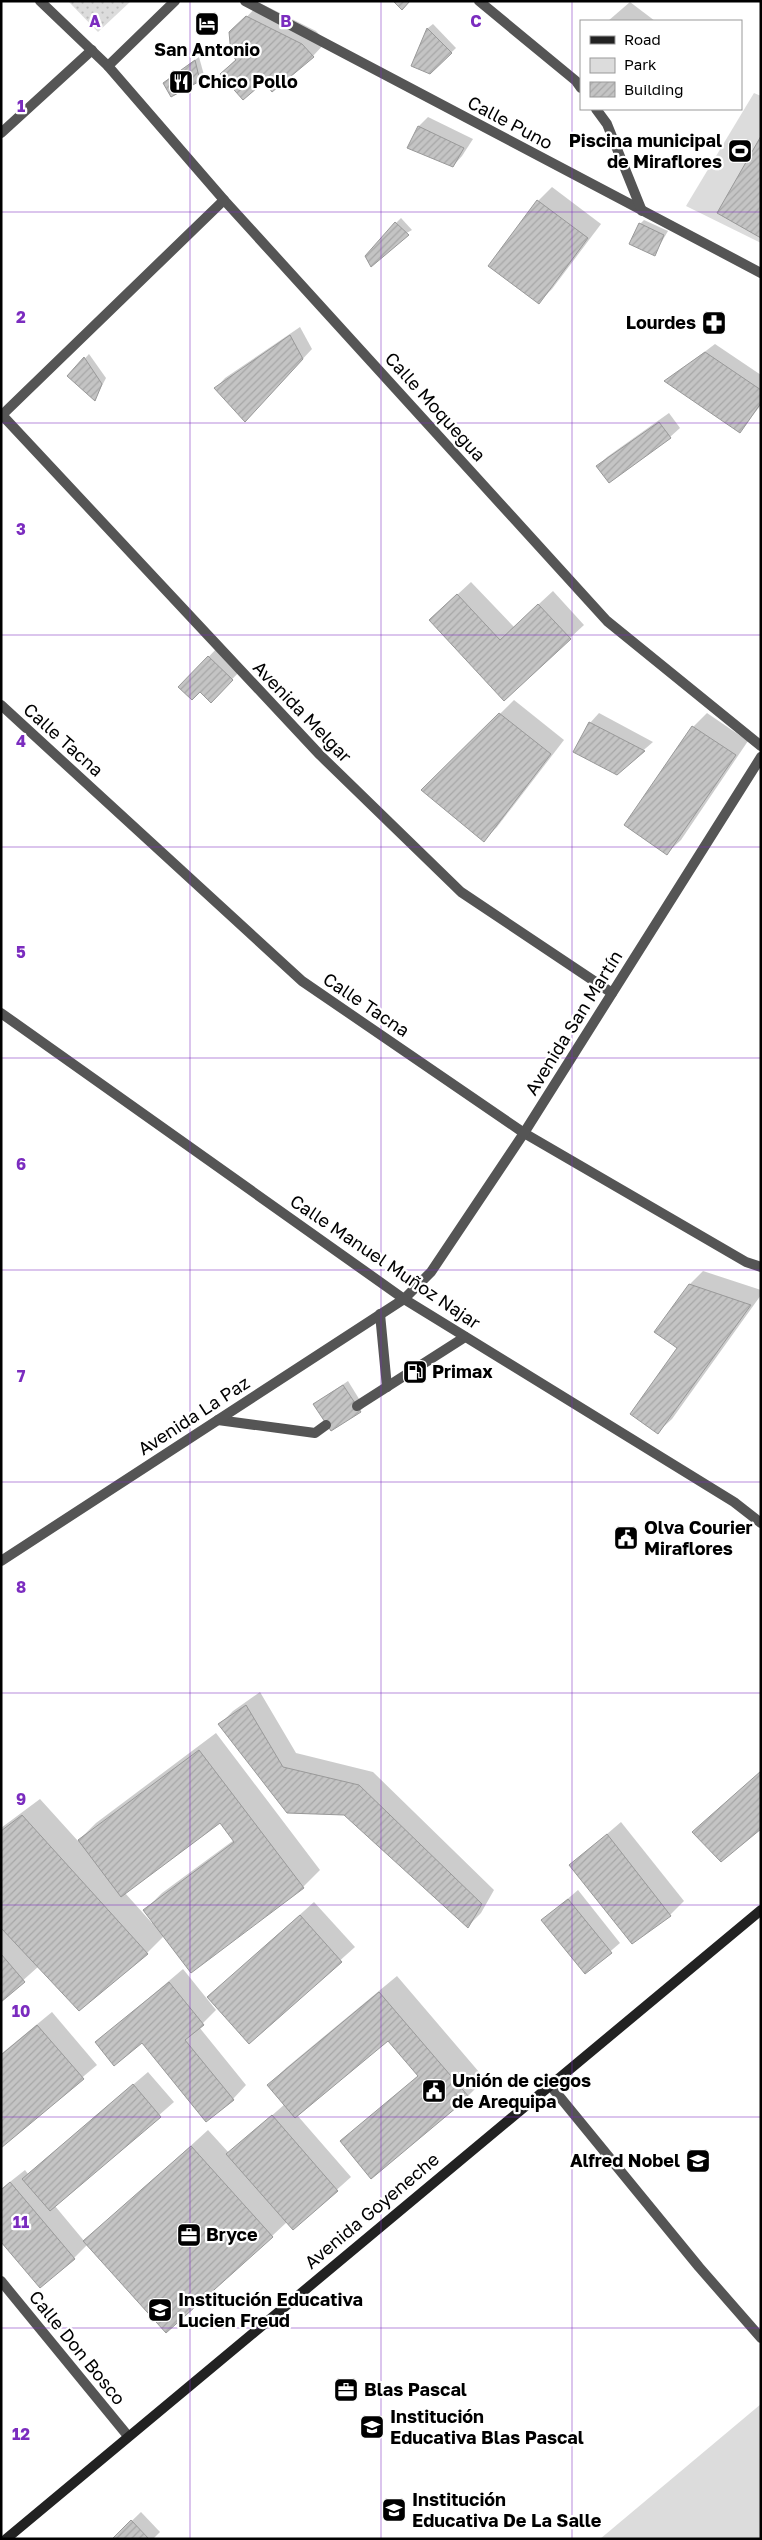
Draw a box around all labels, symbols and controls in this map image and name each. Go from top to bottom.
text: A [89,11,101,31]
hotel icon: San Antonio [194,11,220,37]
text: B [280,11,292,31]
text: C [470,11,482,31]
legend [580,20,742,110]
text: Road [624,30,661,48]
place label: San Antonio [154,38,260,60]
text: Park [624,55,657,73]
restaurant icon: Chico Pollo [168,69,194,95]
place label: Chico Pollo [198,70,298,92]
text: Building [624,80,684,98]
street label: Calle Puno [464,91,557,154]
text: 1 [17,96,25,116]
place label: Piscina municipal de Miraflores [569,129,722,172]
sports icon: Piscina municipal de Miraflores [727,138,753,164]
text: 2 [16,307,26,327]
pharmacy icon: Lourdes [701,310,727,336]
place label: Lourdes [626,311,696,333]
street label: Calle Moquegua [381,347,491,466]
text: 3 [16,519,26,539]
street label: Avenida Melgar [249,656,357,767]
street label: Calle Tacna [19,698,108,781]
text: 4 [16,731,26,751]
text: 5 [16,942,26,962]
street label: Avenida San Martín [520,946,627,1099]
street label: Calle Tacna [319,967,414,1041]
text: 6 [16,1154,26,1174]
street label: Calle Manuel Muñoz Najar [286,1189,485,1333]
fuel station icon: Primax [402,1359,428,1385]
place label: Primax [432,1360,493,1382]
text: 7 [17,1366,26,1386]
street label: Avenida La Paz [133,1371,253,1459]
place label: Olva Courier Miraflores [644,1516,753,1559]
public building icon: Olva Courier Miraflores [613,1525,639,1551]
text: 8 [16,1577,26,1597]
text: 9 [16,1789,26,1809]
text: 10 [12,2001,30,2021]
place label: Unión de ciegos de Arequipa [452,2069,591,2112]
public building icon: Unión de ciegos de Arequipa [421,2078,447,2104]
street label: Avenida Goyeneche [300,2148,443,2273]
school or university icon: Alfred Nobel [685,2148,711,2174]
place label: Alfred Nobel [570,2149,680,2171]
text: 11 [13,2212,29,2232]
office icon: Bryce [176,2222,202,2248]
place label: Bryce [206,2223,258,2245]
street label: Calle Don Bosco [25,2286,131,2409]
place label: Institución Educativa Lucien Freud [178,2288,363,2331]
school or university icon: Institución Educativa Lucien Freud [147,2297,173,2323]
office icon: Blas Pascal [333,2377,359,2403]
place label: Blas Pascal [364,2378,467,2400]
place label: Institución Educativa Blas Pascal [390,2405,584,2448]
school or university icon: Institución Educativa Blas Pascal [359,2414,385,2440]
text: 12 [12,2424,30,2444]
place label: Institución Educativa De La Salle [412,2488,602,2531]
school or university icon: Institución Educativa De La Salle [381,2497,407,2523]

